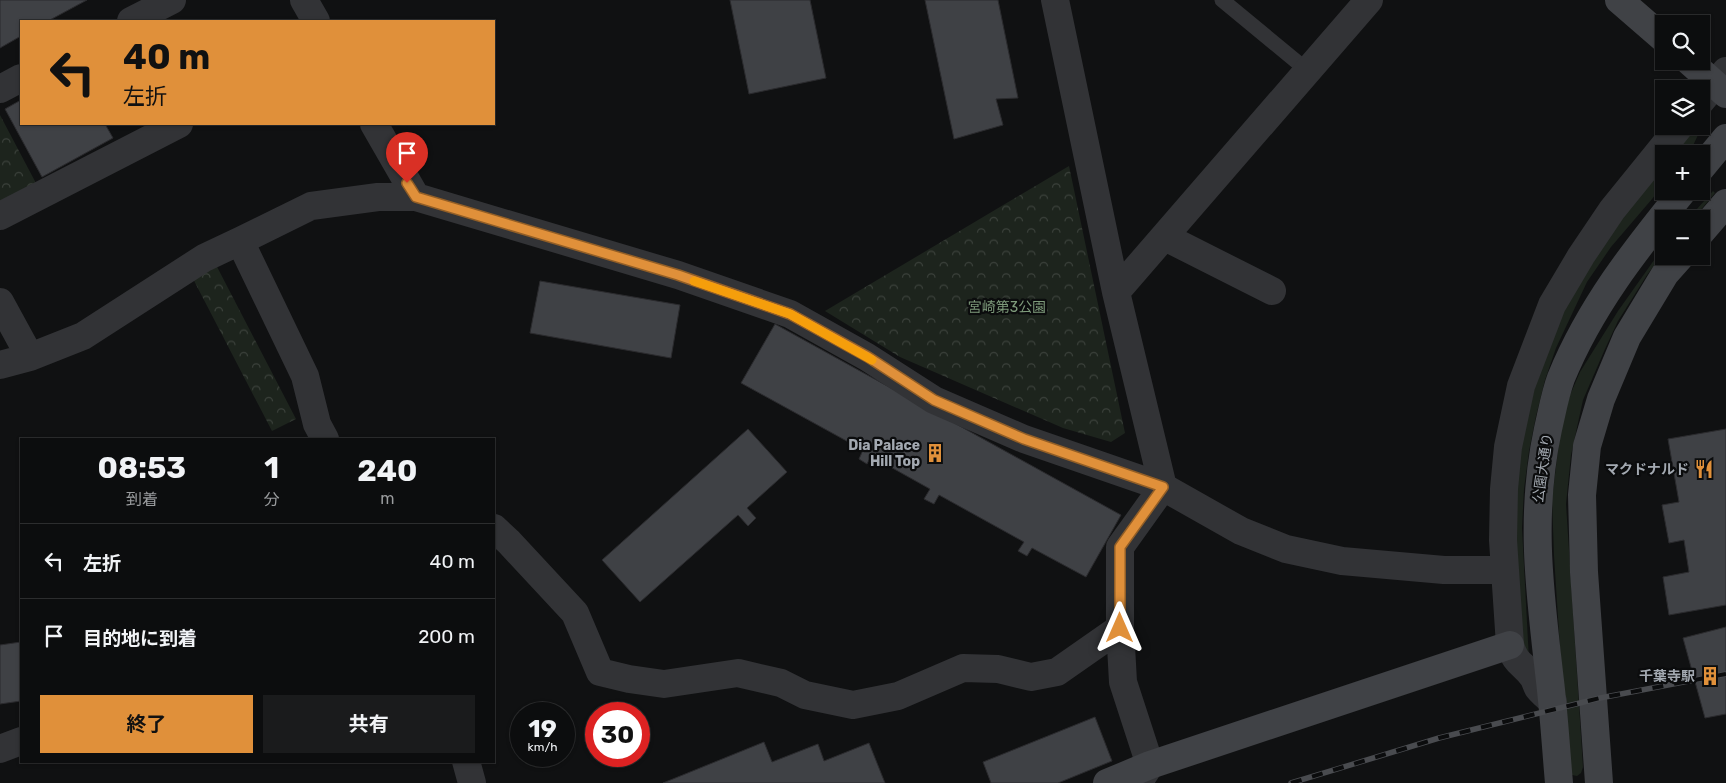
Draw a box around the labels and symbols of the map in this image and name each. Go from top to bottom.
pin [386,132,428,183]
park label: 宮崎第3公園 [968,299,1046,316]
street label: 公園大通り [1530,432,1556,504]
place label: Dia Palace Hill Top [848,437,920,470]
building icon: Dia Palace Hill Top [924,442,946,464]
restaurant icon: マクドナルド [1693,458,1715,480]
place label: マクドナルド [1605,461,1689,478]
position arrow [1093,601,1145,653]
building icon: 千葉寺駅 [1699,665,1721,687]
place label: 千葉寺駅 [1639,668,1695,685]
speed limit sign: 30 [585,702,650,767]

